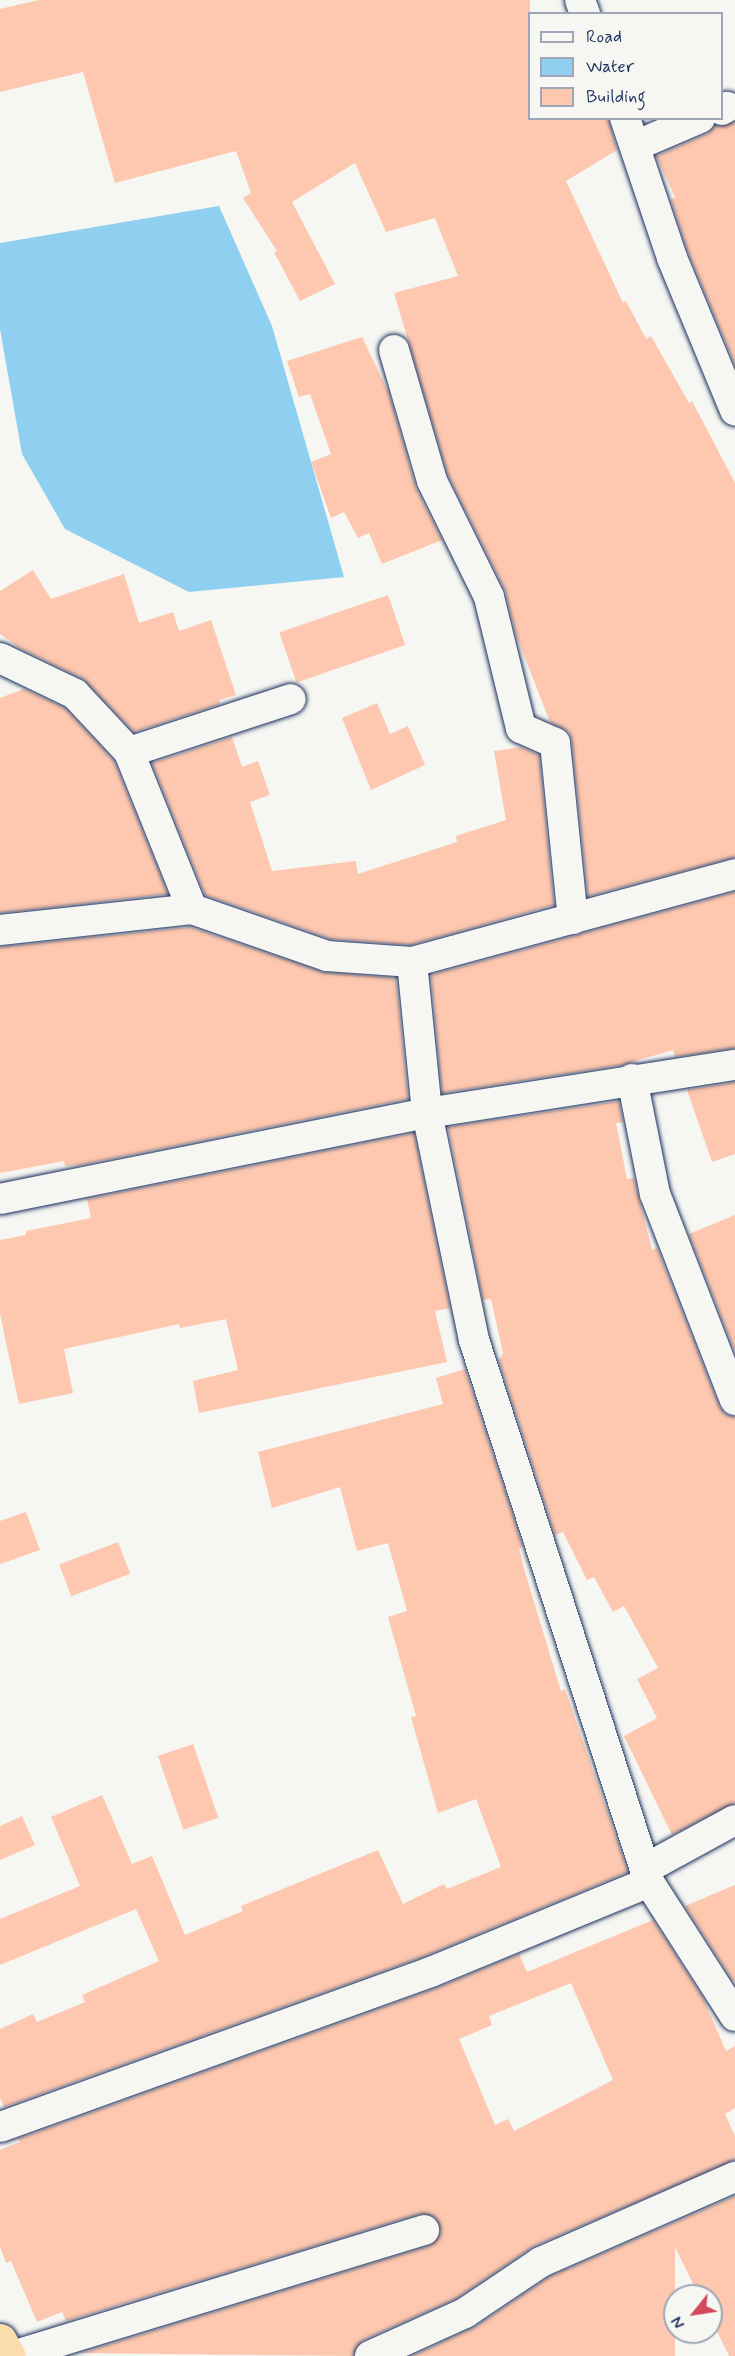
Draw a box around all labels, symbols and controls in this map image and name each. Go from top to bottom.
legend [528,12,723,120]
text: Road [586,25,622,49]
text: Water [586,55,634,79]
text: Building [586,85,646,109]
north arrow [663,2284,723,2344]
text: N [667,2312,690,2332]

